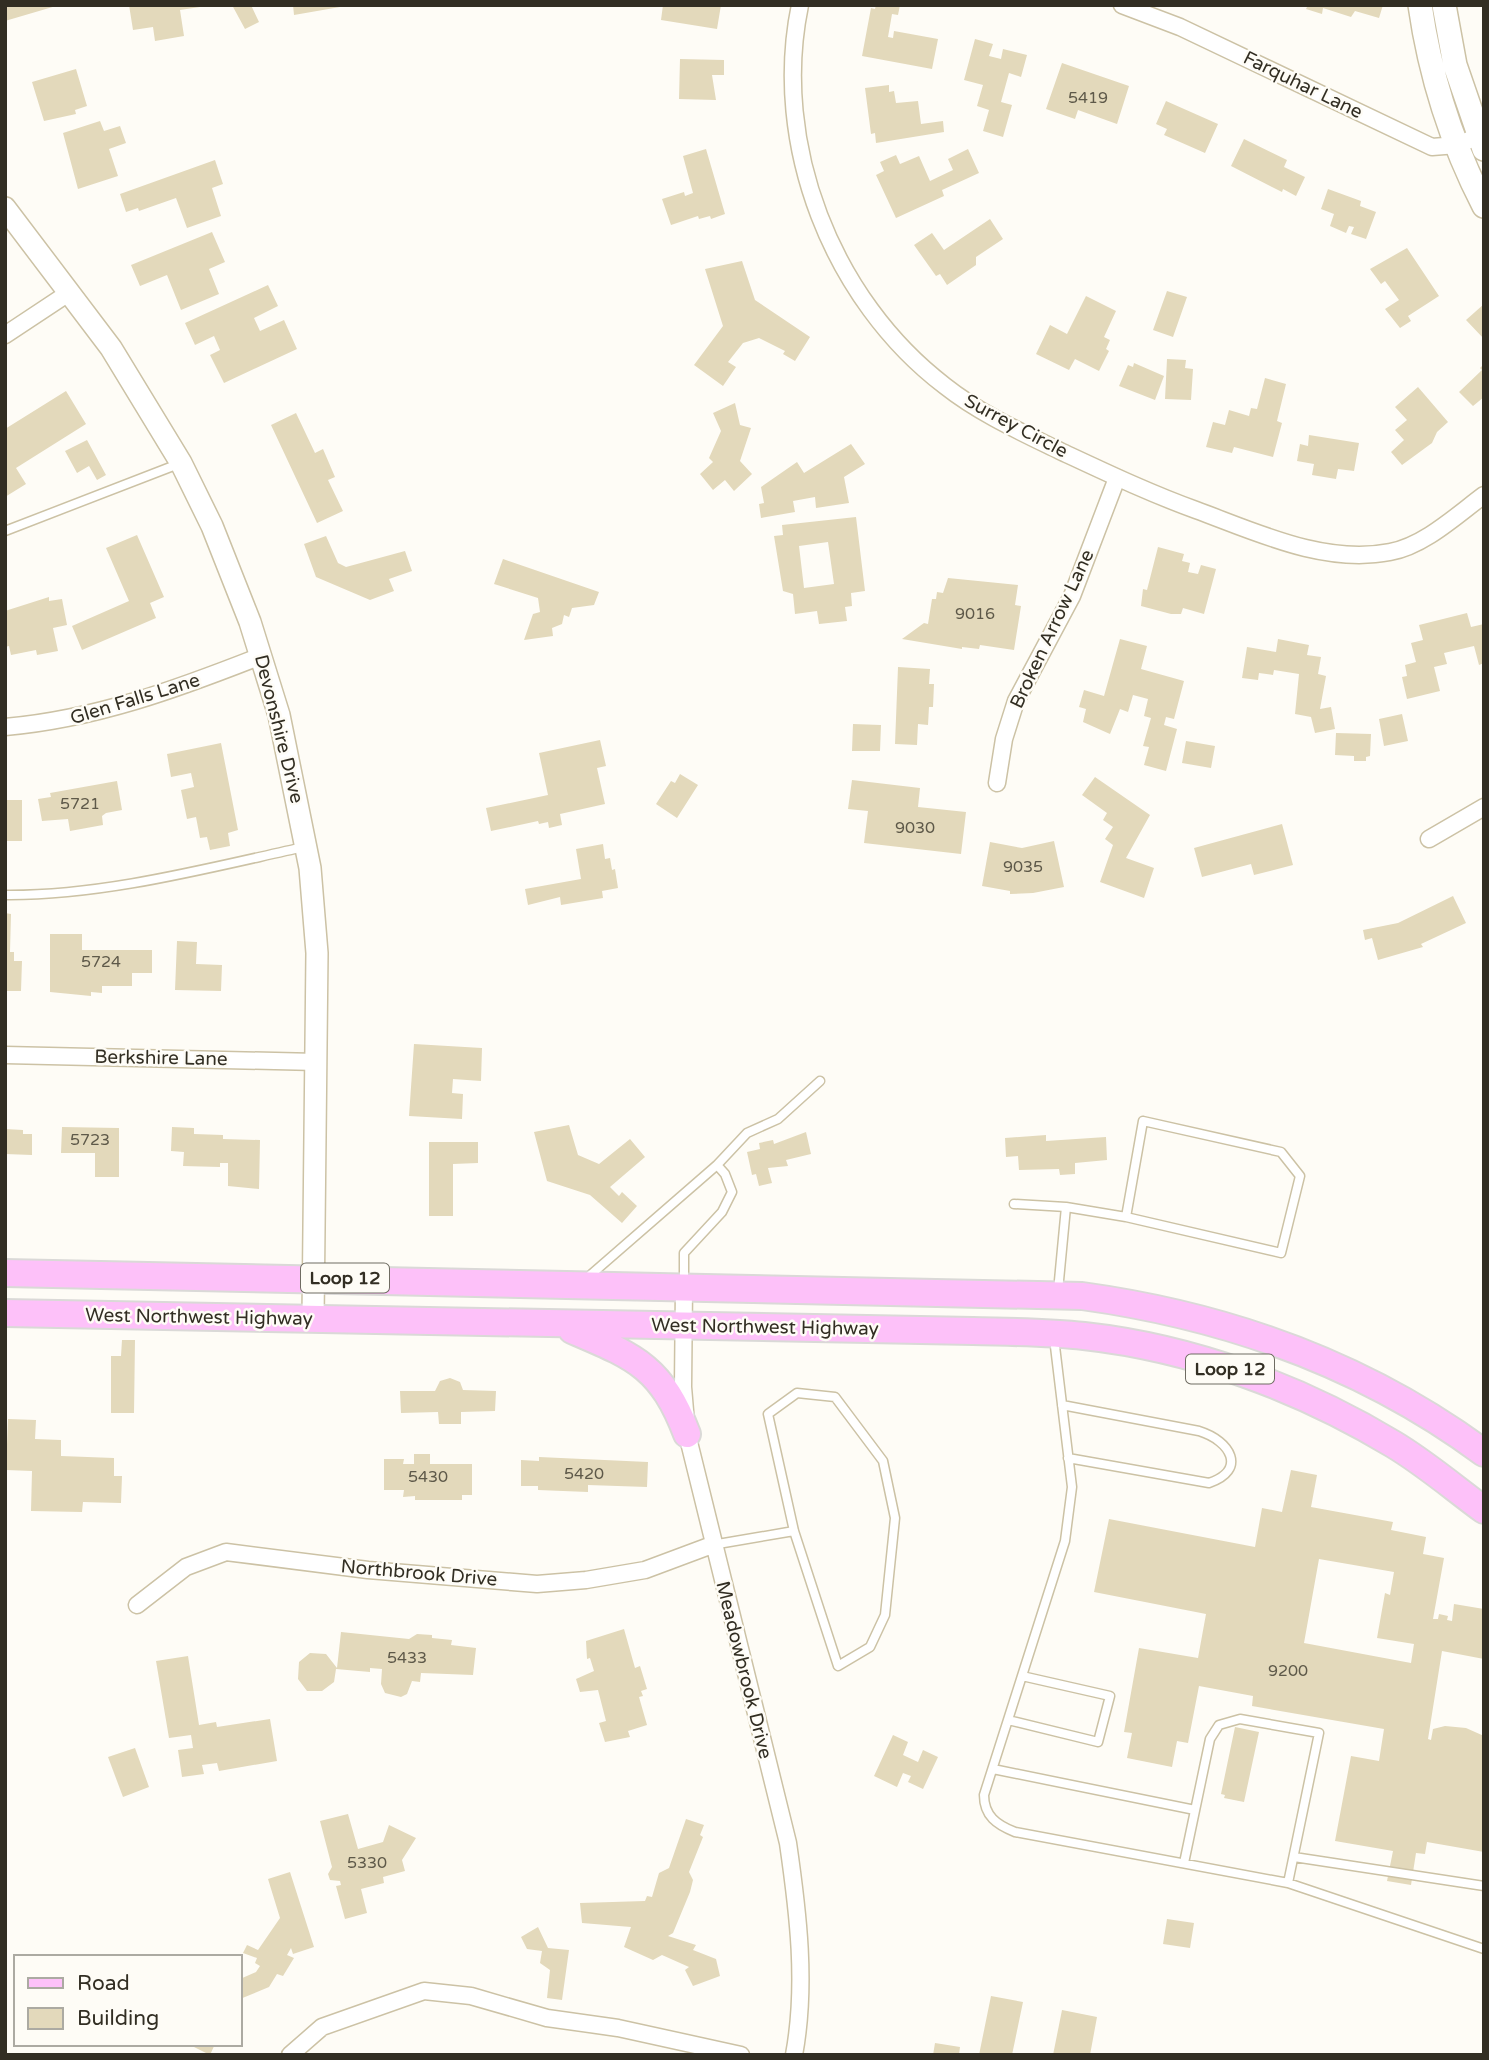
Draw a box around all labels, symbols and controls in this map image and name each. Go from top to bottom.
street label: Farquhar Lane [1240,47,1366,123]
house number: 5419 [1068,88,1108,108]
street label: Surrey Circle [961,390,1071,462]
street label: Broken Arrow Lane [1006,546,1098,712]
house number: 9016 [955,604,995,624]
street label: Devonshire Drive [250,652,308,806]
street label: Glen Falls Lane [67,669,203,729]
house number: 5721 [60,794,100,814]
house number: 9030 [895,818,935,838]
house number: 9035 [1003,857,1043,877]
house number: 5724 [81,952,121,972]
street label: Berkshire Lane [94,1046,228,1070]
house number: 5723 [70,1130,110,1150]
road number: Loop 12 [301,1264,389,1293]
street label: West Northwest Highway [85,1304,313,1330]
street label: West Northwest Highway [651,1314,879,1340]
road number: Loop 12 [1186,1354,1274,1384]
house number: 5420 [564,1464,604,1484]
house number: 5430 [408,1467,448,1487]
street label: Northbrook Drive [340,1555,498,1591]
street label: Meadowbrook Drive [711,1579,777,1761]
house number: 5433 [387,1648,427,1668]
house number: 9200 [1268,1661,1308,1681]
house number: 5330 [347,1853,387,1873]
legend [14,1955,242,2046]
text: Road [77,1971,130,1996]
text: Building [77,2006,159,2031]

